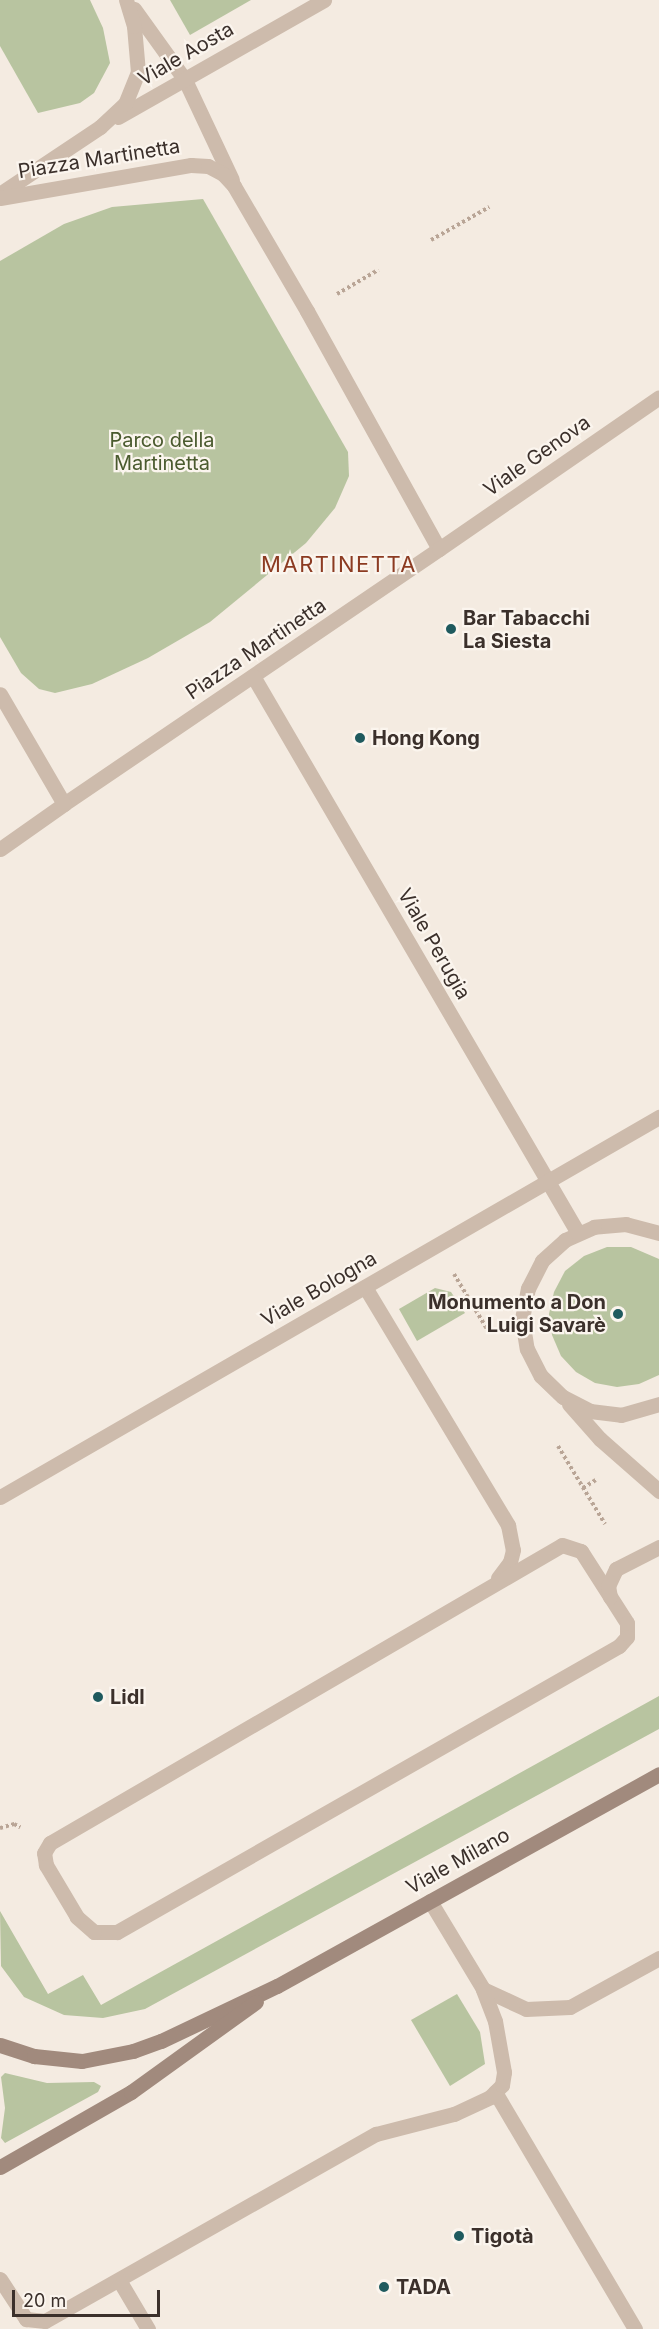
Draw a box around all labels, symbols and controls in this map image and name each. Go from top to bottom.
street label: Viale Aosta [134,17,238,91]
street label: Piazza Martinetta [16,134,182,184]
street label: Viale Genova [479,411,595,501]
park label: Parco della Martinetta [109,429,215,476]
district label: MARTINETTA [261,552,417,578]
street label: Piazza Martinetta [181,593,331,705]
place label: Bar Tabacchi La Siesta [463,606,590,653]
marker: Bar Tabacchi La Siesta [444,622,458,636]
place label: Hong Kong [372,726,480,750]
marker: Hong Kong [353,731,367,745]
street label: Viale Perugia [393,884,475,1004]
street label: Viale Bologna [257,1246,381,1332]
place label: Monumento a Don Luigi Savarè [428,1290,606,1337]
marker: Monumento a Don Luigi Savarè [611,1307,625,1321]
place label: Lidl [110,1685,145,1709]
marker: Lidl [91,1690,105,1704]
street label: Viale Milano [402,1823,514,1899]
place label: Tigotà [471,2224,534,2248]
marker: Tigotà [452,2229,466,2243]
place label: TADA [396,2275,451,2299]
scale bar [15,2278,164,2316]
marker: TADA [377,2280,391,2294]
text: 20 m [23,2290,66,2311]

